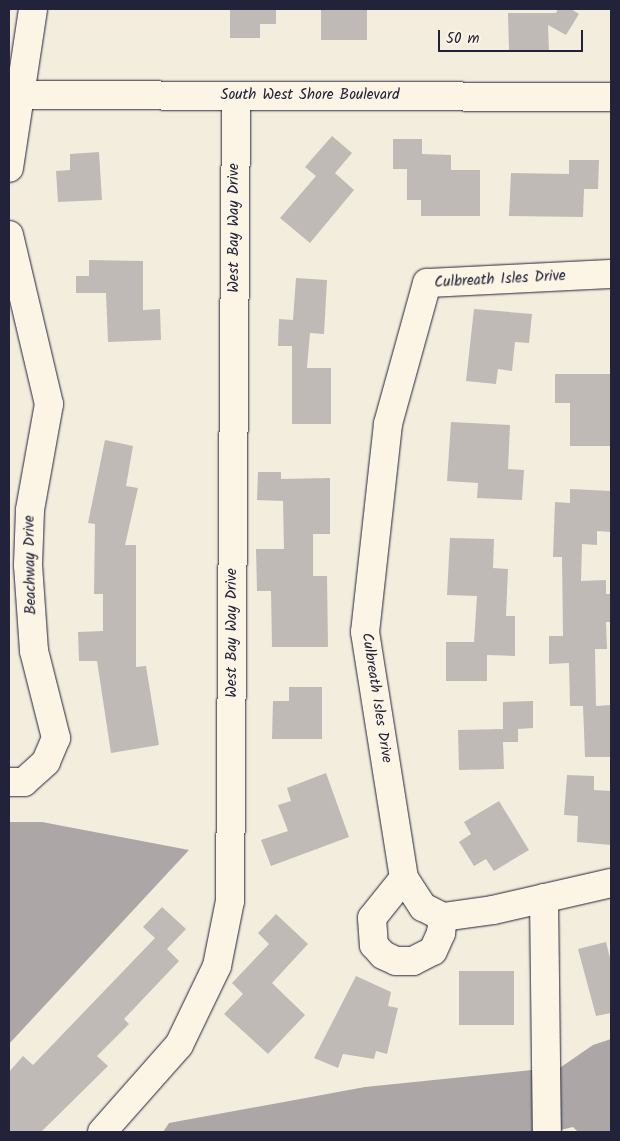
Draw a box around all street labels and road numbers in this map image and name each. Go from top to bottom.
street label: South West Shore Boulevard [221,87,399,105]
street label: West Bay Way Drive [226,163,244,293]
street label: Culbreath Isles Drive [434,268,566,292]
street label: Beachway Drive [21,515,41,615]
street label: West Bay Way Drive [224,568,242,698]
street label: Culbreath Isles Drive [357,632,395,764]

